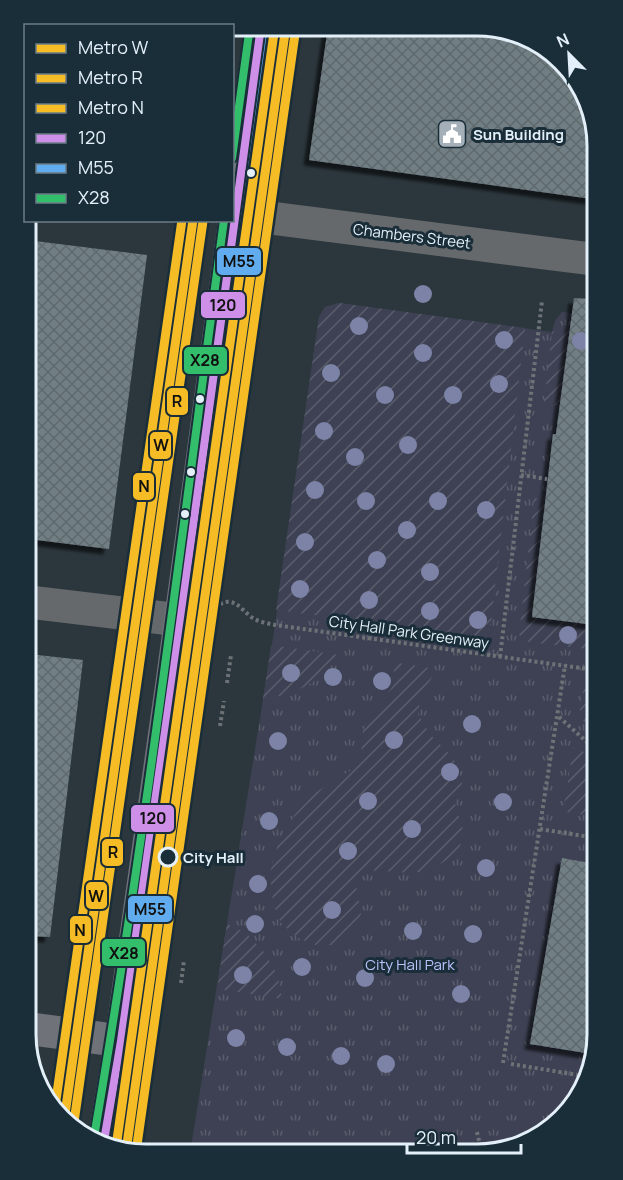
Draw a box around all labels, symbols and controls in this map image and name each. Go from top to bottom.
legend [24,24,234,222]
north arrow [539,24,599,84]
text: N [553,28,573,53]
text: Metro W [78,35,148,59]
text: Metro R [78,65,143,89]
text: Metro N [78,95,144,119]
public building icon: Sun Building [436,118,468,150]
place label: Sun Building [473,124,564,145]
text: 120 [78,125,106,149]
text: M55 [78,155,114,179]
unlabelled marker [245,167,257,179]
text: X28 [78,185,110,209]
street label: Chambers Street [352,218,472,254]
line badge: M55 [216,247,262,276]
text: M55 [223,250,255,272]
line badge: 120 [200,291,246,319]
text: 120 [209,294,237,316]
line badge: X28 [183,346,228,375]
text: X28 [190,349,220,371]
line badge: R [166,387,189,416]
text: R [172,390,182,412]
unlabelled marker [194,393,206,405]
line badge: W [149,431,172,460]
text: W [153,434,169,456]
unlabelled marker [185,466,197,478]
line badge: N [132,472,155,501]
text: N [138,475,150,497]
unlabelled marker [179,508,191,520]
street label: City Hall Park Greenway [328,610,490,654]
line badge: 120 [130,804,175,833]
text: 120 [139,807,167,829]
line badge: R [101,838,124,867]
text: R [108,841,118,863]
marker: City Hall [158,847,178,867]
place label: City Hall [183,847,244,868]
line badge: W [85,881,108,910]
text: W [88,885,104,907]
line badge: M55 [127,895,173,923]
text: M55 [134,898,166,920]
line badge: N [69,915,92,944]
text: N [74,919,86,941]
line badge: X28 [101,938,146,967]
text: X28 [109,942,139,964]
park label: City Hall Park [365,954,455,975]
scale bar [407,1117,521,1155]
text: 20 m [416,1125,456,1149]

